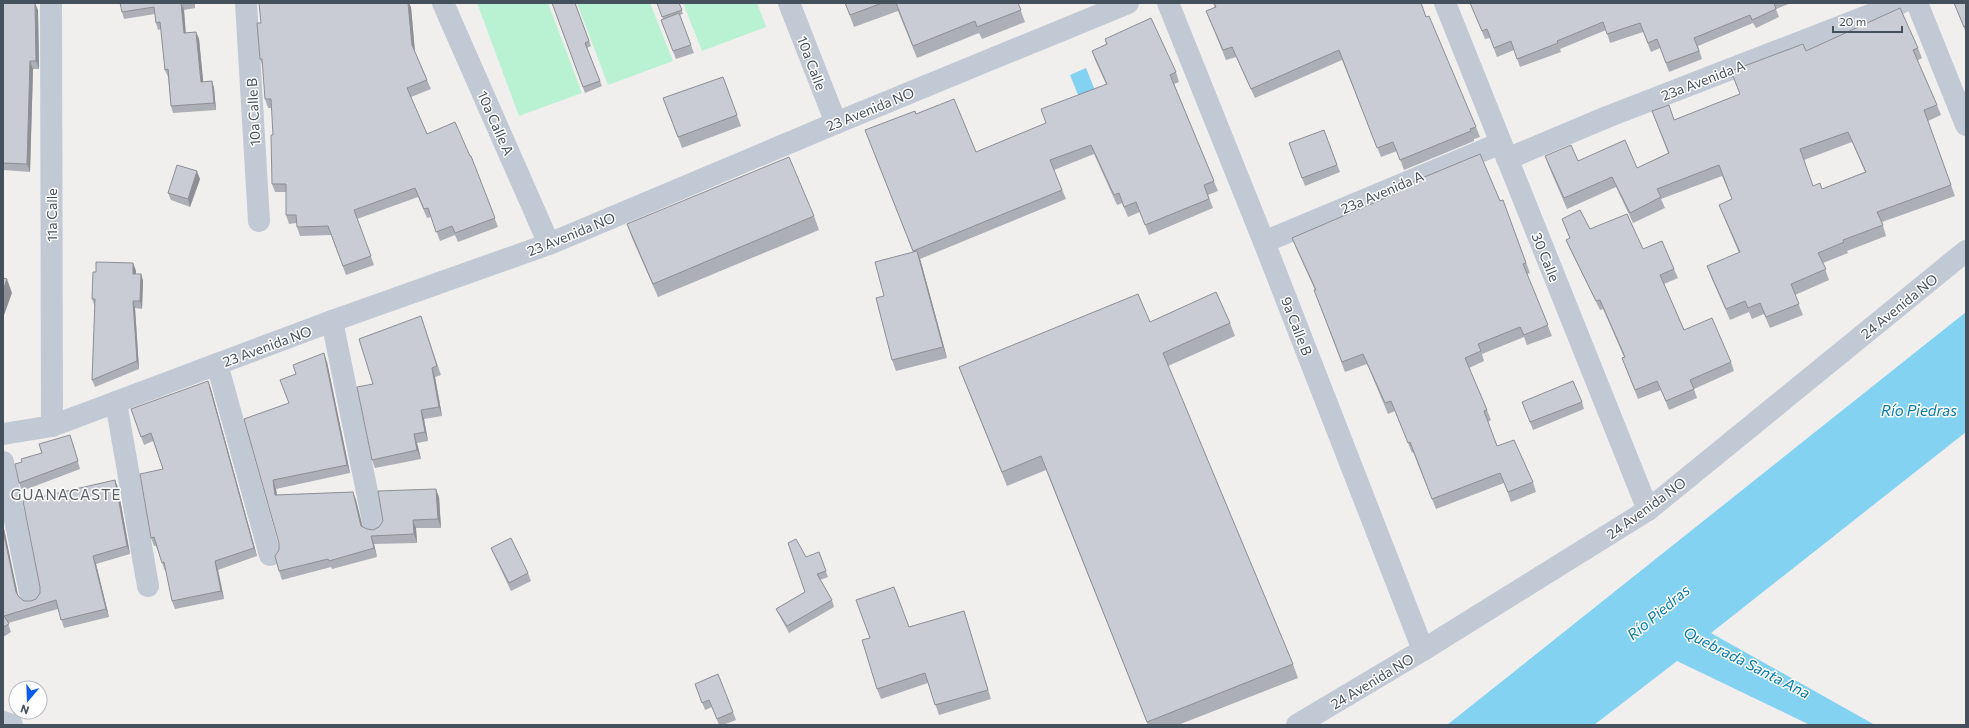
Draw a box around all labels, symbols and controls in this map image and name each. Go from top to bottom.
scale bar [1833,8,1902,34]
text: 20 m [1839,14,1866,28]
street label: 10a Calle [794,34,830,92]
street label: 23a Avenida A [1659,56,1748,104]
street label: 10a Calle B [243,77,263,147]
street label: 23 Avenida NO [823,84,917,134]
street label: 10a Calle A [474,88,518,158]
street label: 23a Avenida A [1338,167,1426,217]
street label: 11a Calle [43,188,60,242]
street label: 23 Avenida NO [524,209,618,259]
street label: 30 Calle [1529,230,1563,284]
street label: 24 Avenida NO [1857,270,1941,342]
street label: 9a Calle B [1278,294,1316,358]
street label: 23 Avenida NO [220,322,314,370]
water label: Río Piedras [1881,401,1957,419]
street label: 24 Avenida NO [1603,474,1689,542]
district label: GUANACASTE [11,485,121,503]
water label: Río Piedras [1623,581,1693,643]
water label: Quebrada Santa Ana [1681,622,1813,702]
street label: 24 Avenida NO [1327,650,1417,712]
north arrow [8,680,48,720]
text: N [19,702,31,717]

